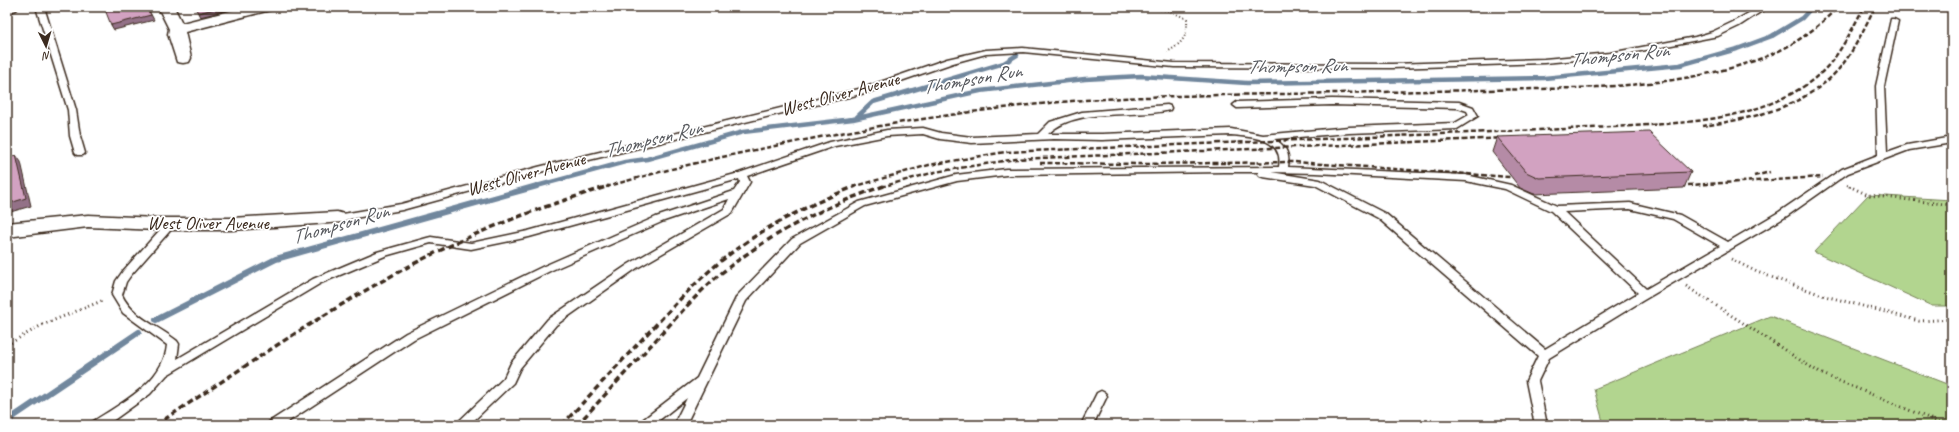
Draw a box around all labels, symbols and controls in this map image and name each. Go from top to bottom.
north arrow [26,26,66,66]
water label: Thompson Run [1568,37,1672,73]
text: N [41,49,51,63]
water label: Thompson Run [1247,53,1349,79]
water label: Thompson Run [921,58,1025,100]
street label: West Oliver Avenue [778,66,903,121]
water label: Thompson Run [601,114,707,163]
street label: West Oliver Avenue [464,146,589,201]
water label: Thompson Run [288,198,394,250]
street label: West Oliver Avenue [147,211,270,235]

